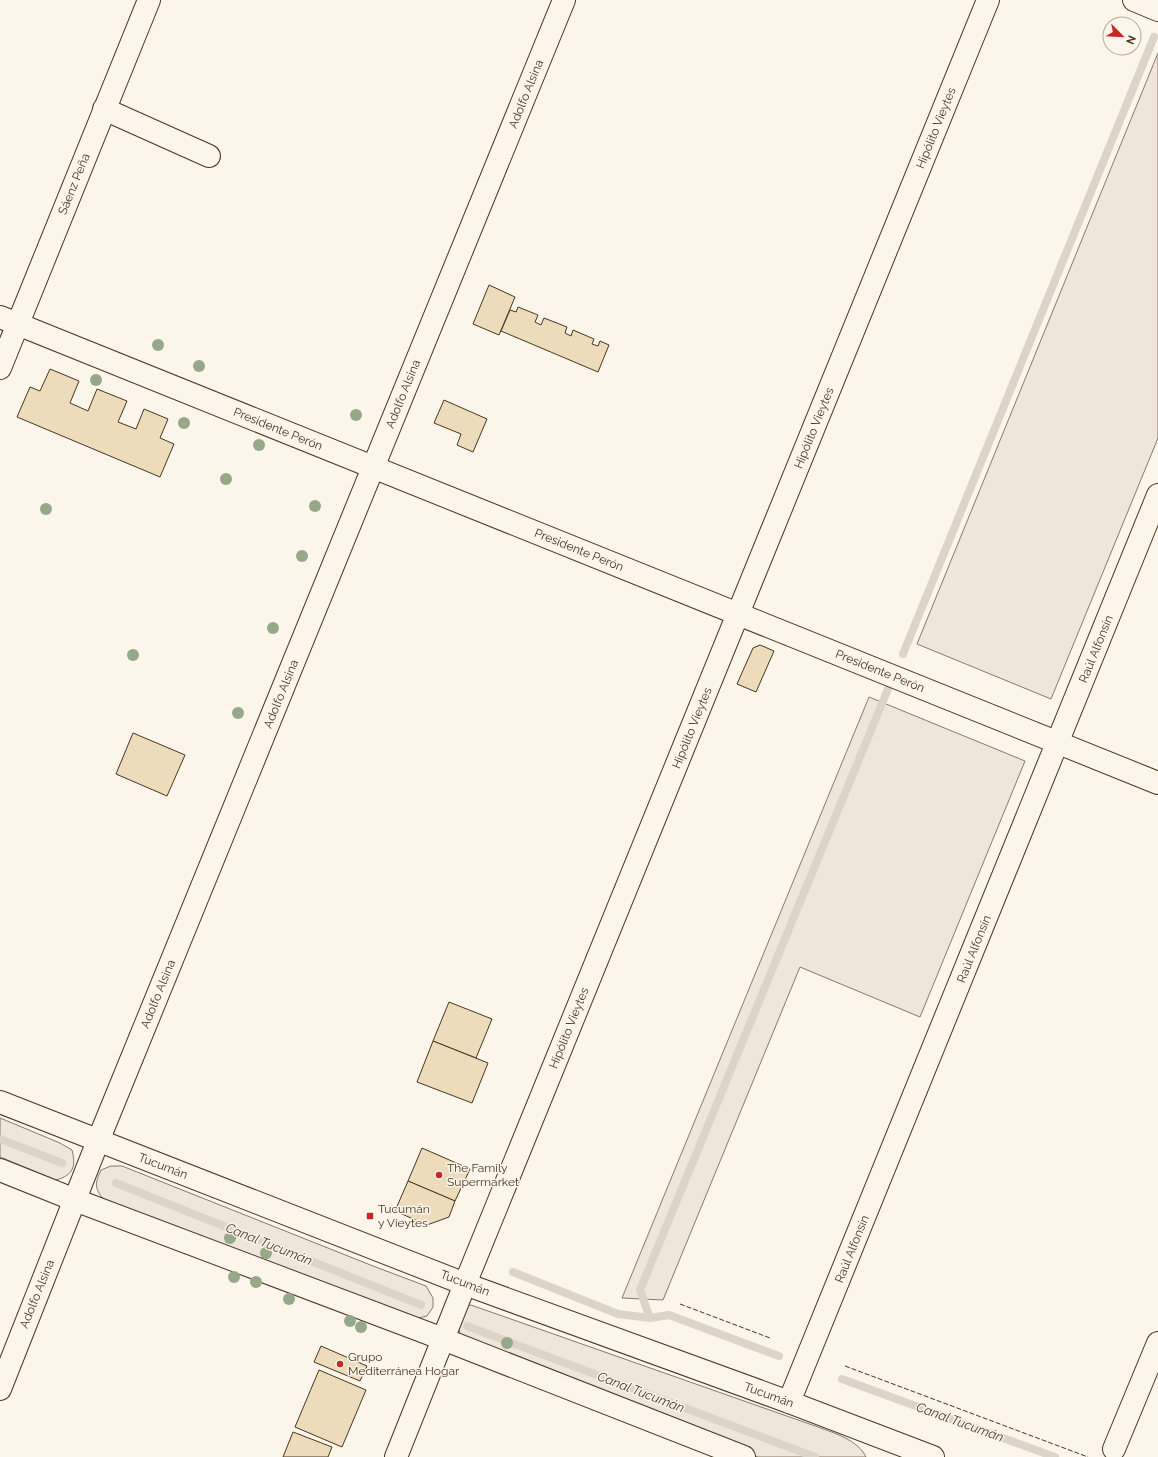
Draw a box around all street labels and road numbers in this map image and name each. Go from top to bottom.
street label: Adolfo Alsina [506,58,546,130]
street label: Hipólito Vieytes [913,85,959,171]
street label: Sáenz Peña [55,151,93,217]
street label: Adolfo Alsina [383,358,423,430]
street label: Hipólito Vieytes [791,385,837,471]
street label: Presidente Perón [231,405,325,453]
street label: Presidente Perón [532,526,626,574]
street label: Raúl Alfonsín [1076,613,1116,685]
street label: Presidente Perón [833,647,927,695]
street label: Adolfo Alsina [261,658,301,730]
street label: Hipólito Vieytes [669,685,715,771]
street label: Raúl Alfonsín [954,913,994,985]
street label: Adolfo Alsina [138,958,178,1030]
street label: Hipólito Vieytes [546,985,592,1071]
street label: Tucumán [136,1150,190,1182]
street label: Raúl Alfonsín [832,1213,872,1285]
street label: Adolfo Alsina [17,1258,57,1330]
street label: Tucumán [438,1267,492,1299]
street label: Tucumán [742,1380,796,1410]

